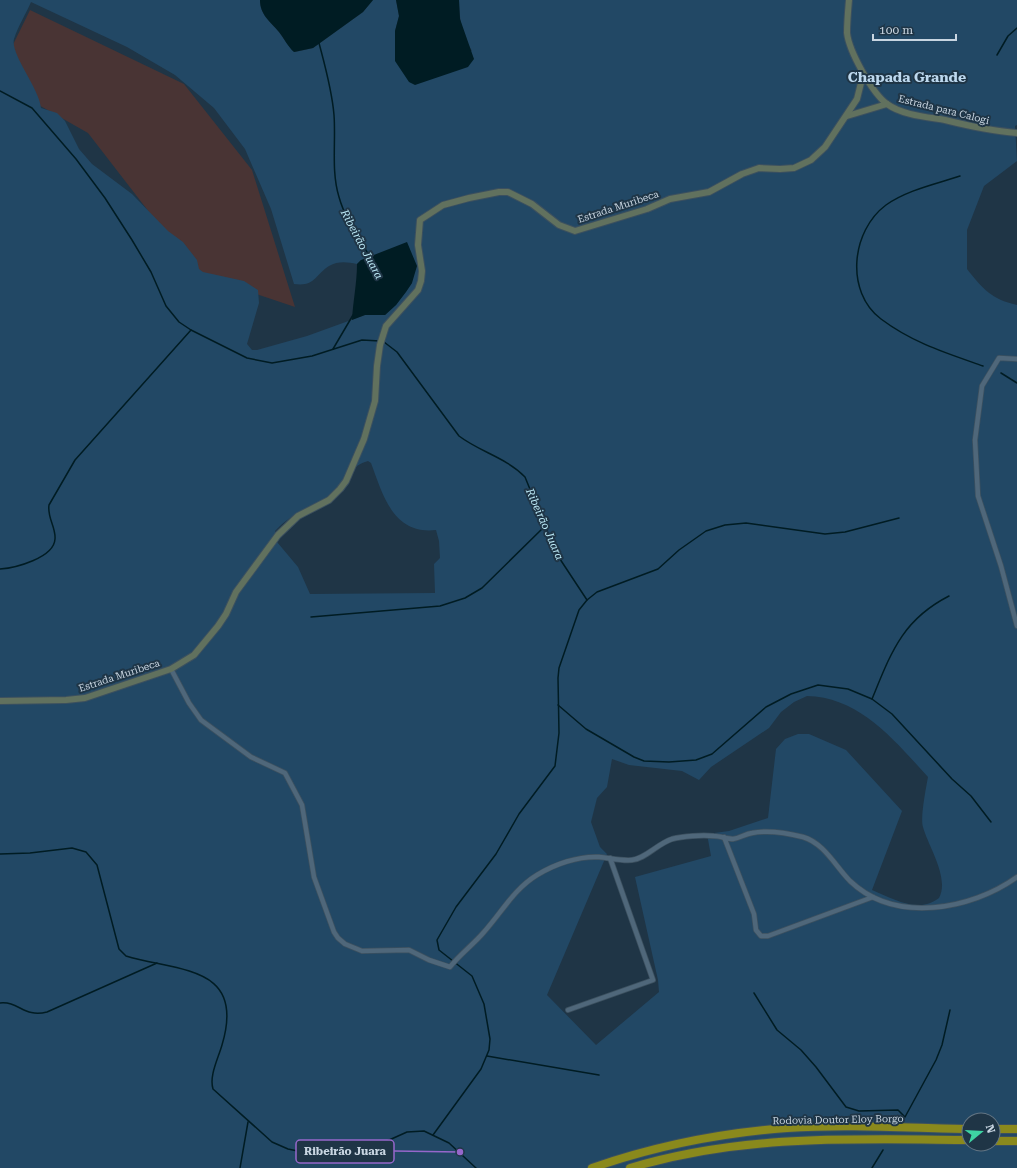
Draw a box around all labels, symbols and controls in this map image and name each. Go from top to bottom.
scale bar [873,16,956,42]
text: 100 m [879,23,913,37]
district label: Chapada Grande [848,69,966,85]
street label: Estrada para Calogi [897,93,990,126]
street label: Estrada Muribeca [576,188,661,225]
water label: Ribeirão Juara [337,206,386,282]
water label: Ribeirão Juara [523,486,566,562]
street label: Estrada Muribeca [77,657,162,694]
north arrow [961,1112,1001,1152]
street label: Rodovia Doutor Eloy Borgo [772,1113,904,1126]
text: N [983,1123,998,1136]
callout: Ribeirão Juara [296,1140,394,1163]
text: Ribeirão Juara [304,1145,387,1158]

